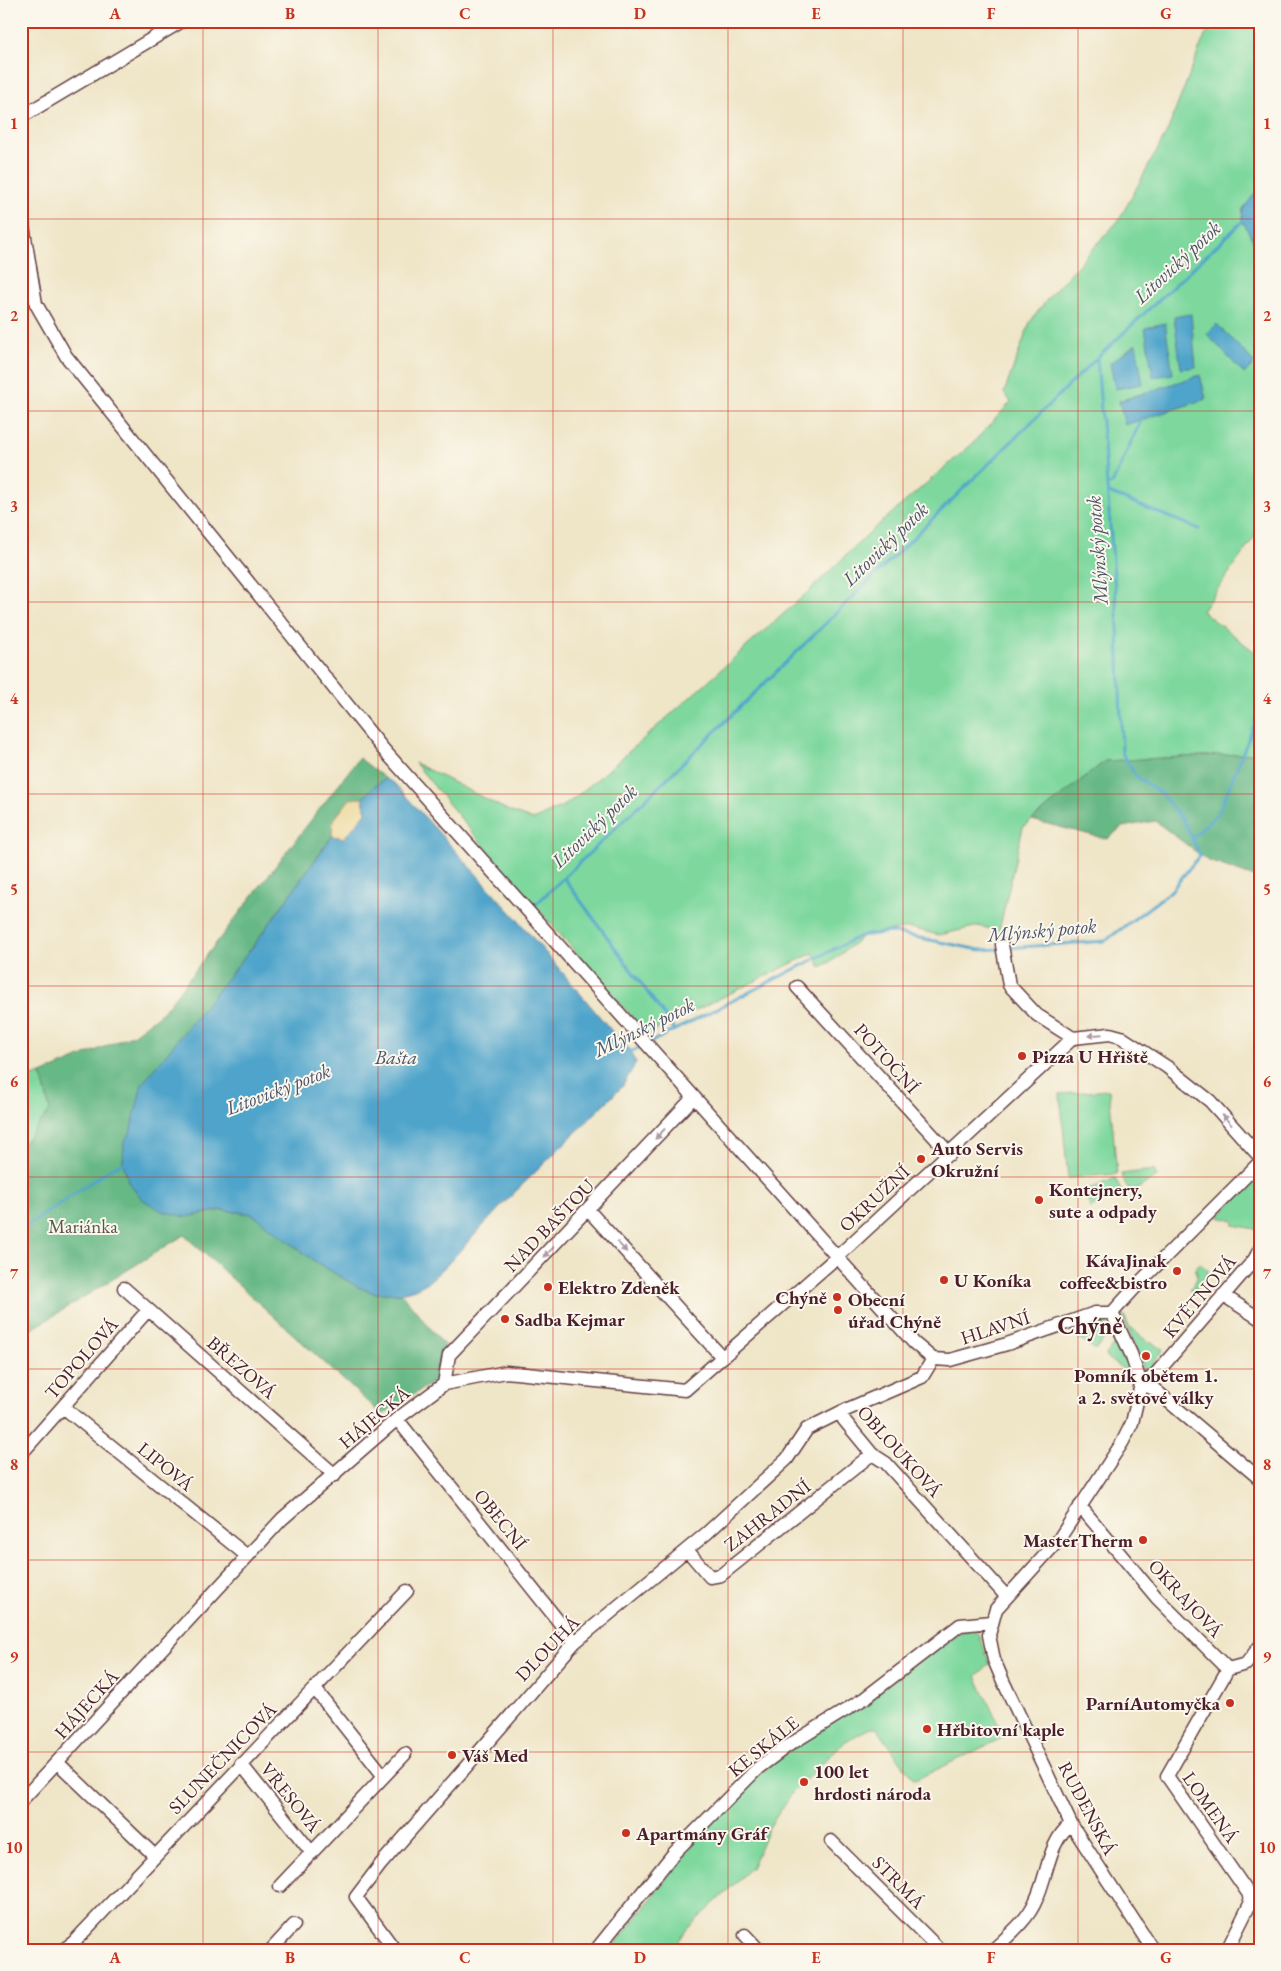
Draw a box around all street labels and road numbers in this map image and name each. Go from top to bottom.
street label: POTOČNÍ [848,1018,925,1099]
street label: OKRUŽNÍ [834,1159,915,1238]
street label: NAD BAŠTOU [499,1173,600,1277]
street label: KVĚTNOVÁ [1157,1249,1242,1343]
street label: HLAVNÍ [957,1304,1033,1350]
street label: TOPOLOVÁ [39,1312,124,1404]
street label: BŘEZOVÁ [202,1330,282,1405]
street label: HÁJECKÁ [334,1380,416,1454]
street label: OBLOUKOVÁ [852,1400,948,1503]
street label: LIPOVÁ [132,1436,200,1497]
street label: ZAHRADNÍ [719,1473,816,1557]
street label: OBECNÍ [468,1484,533,1555]
street label: OKRAJOVÁ [1143,1554,1229,1644]
street label: DLOUHÁ [510,1609,586,1687]
street label: HÁJECKÁ [49,1664,125,1744]
street label: SLUNEČNICOVÁ [163,1697,282,1819]
street label: KE SKÁLE [723,1710,804,1783]
street label: VŘESOVÁ [255,1757,327,1838]
street label: RUDENSKÁ [1052,1757,1123,1860]
street label: LOMENÁ [1177,1767,1245,1849]
street label: STRMÁ [867,1850,931,1915]

